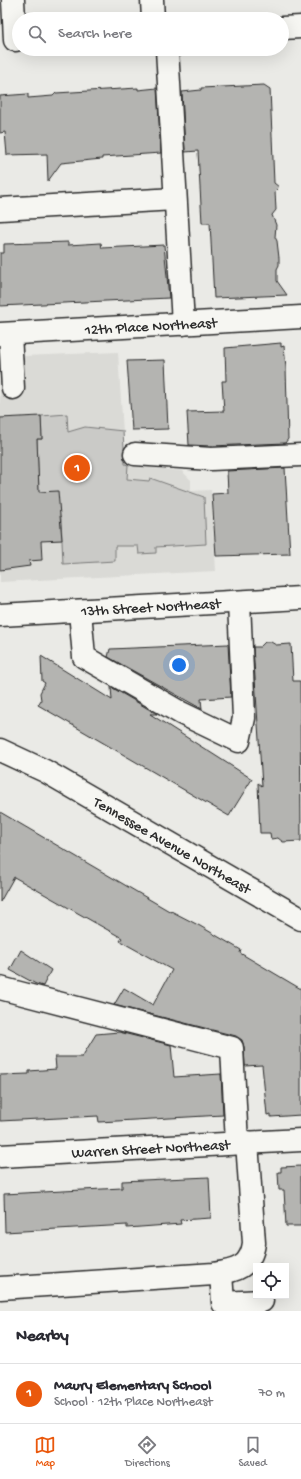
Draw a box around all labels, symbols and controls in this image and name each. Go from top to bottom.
search box [12,12,289,56]
icon: search [26,23,48,45]
text: Search here [58,25,132,43]
street label: 12th Place Northeast [83,315,219,340]
pin: 1 [64,453,90,483]
street label: 13th Street Northeast [79,595,223,621]
your location [169,655,189,675]
street label: Tennessee Avenue Northeast [89,793,255,900]
street label: Warren Street Northeast [71,1137,232,1163]
map controls [253,1263,289,1299]
button: locate [253,1263,289,1299]
text: Nearby [16,1327,69,1347]
text: Maury Elementary School [54,1377,212,1395]
text: 1 [26,1386,32,1401]
text: 70 m [259,1386,285,1401]
text: School · 12th Place Northeast [54,1395,213,1410]
tab: Map [34,1434,56,1470]
tab: Directions [125,1434,170,1470]
tab: Saved [238,1434,267,1470]

